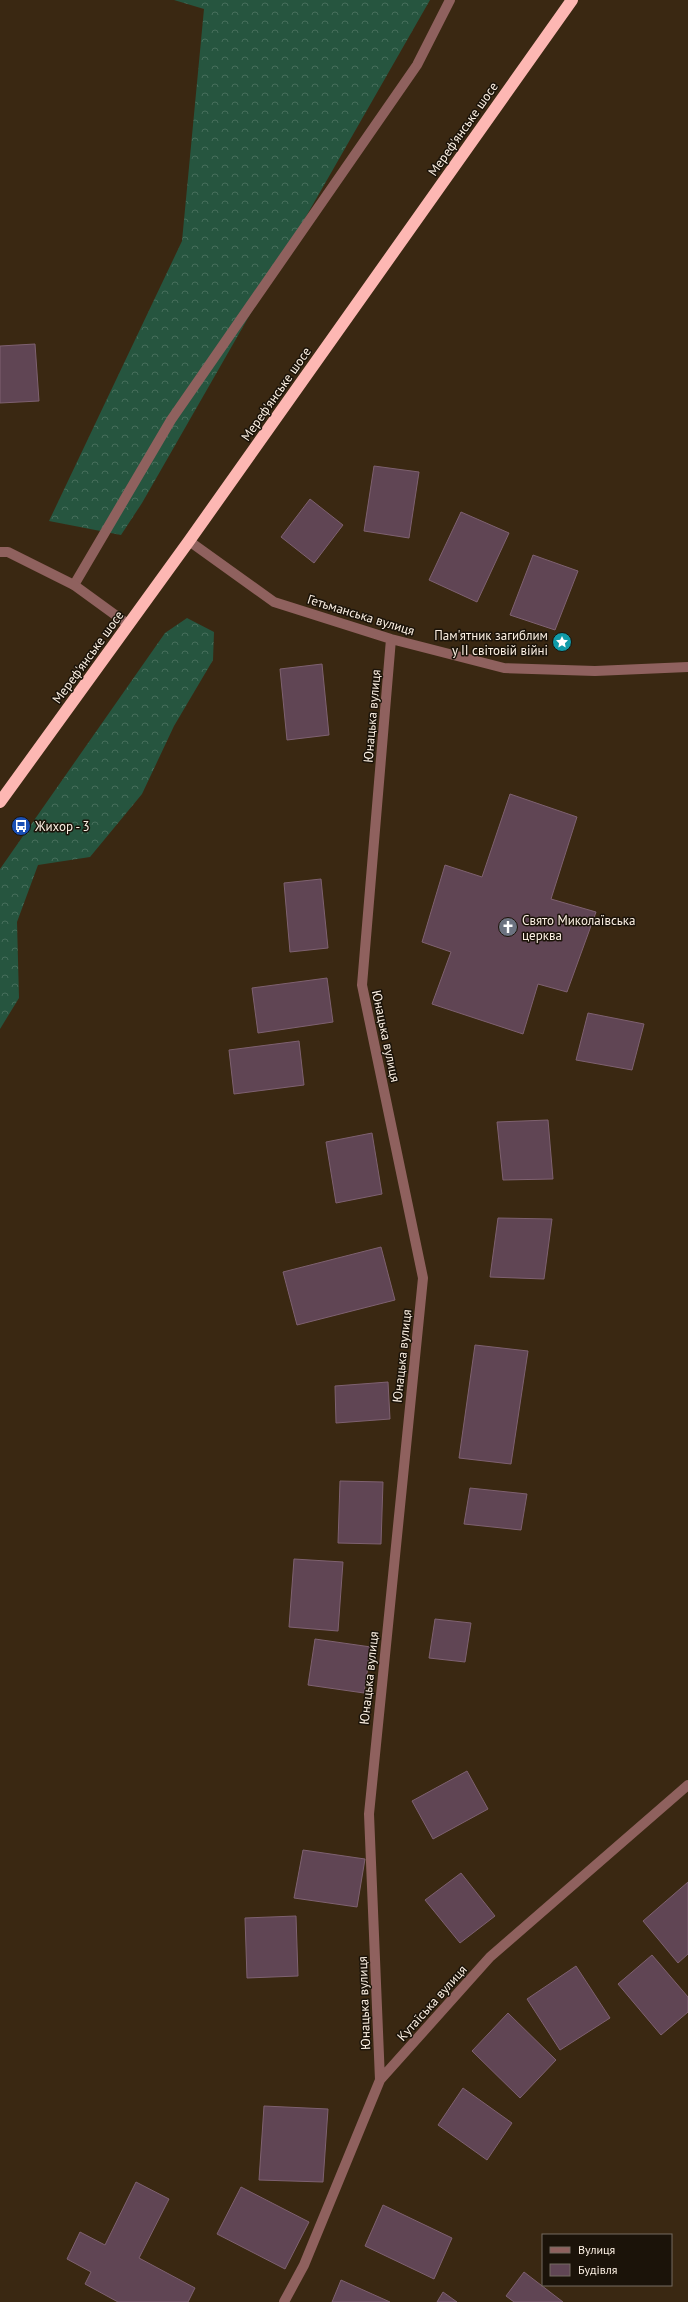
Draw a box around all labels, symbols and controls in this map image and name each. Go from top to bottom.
street label: Мереф'янське шосе [424,79,502,179]
street label: Мереф'янське шосе [237,344,315,444]
street label: Гетьманська вулиця [305,591,417,639]
street label: Мереф'янське шосе [49,607,127,707]
place label: Пам'ятник загиблим у II світовій війні [434,627,548,659]
place icon: Пам'ятник загиблим у II світовій війні [551,631,573,653]
street label: Юнацька вулиця [359,669,385,763]
bus stop icon: Жихор - 3 [10,815,32,837]
place label: Жихор - 3 [34,818,90,835]
place label: Свято Миколаївська церква [522,912,635,944]
church icon: Свято Миколаївська церква [497,916,519,938]
street label: Юнацька вулиця [368,988,404,1084]
street label: Юнацька вулиця [389,1309,415,1403]
street label: Юнацька вулиця [356,1631,382,1725]
street label: Юнацька вулиця [354,1956,374,2050]
street label: Кутаїська вулиця [393,1961,471,2045]
legend [542,2234,672,2286]
text: Вулиця [578,2242,615,2257]
text: Будівля [578,2262,617,2277]

